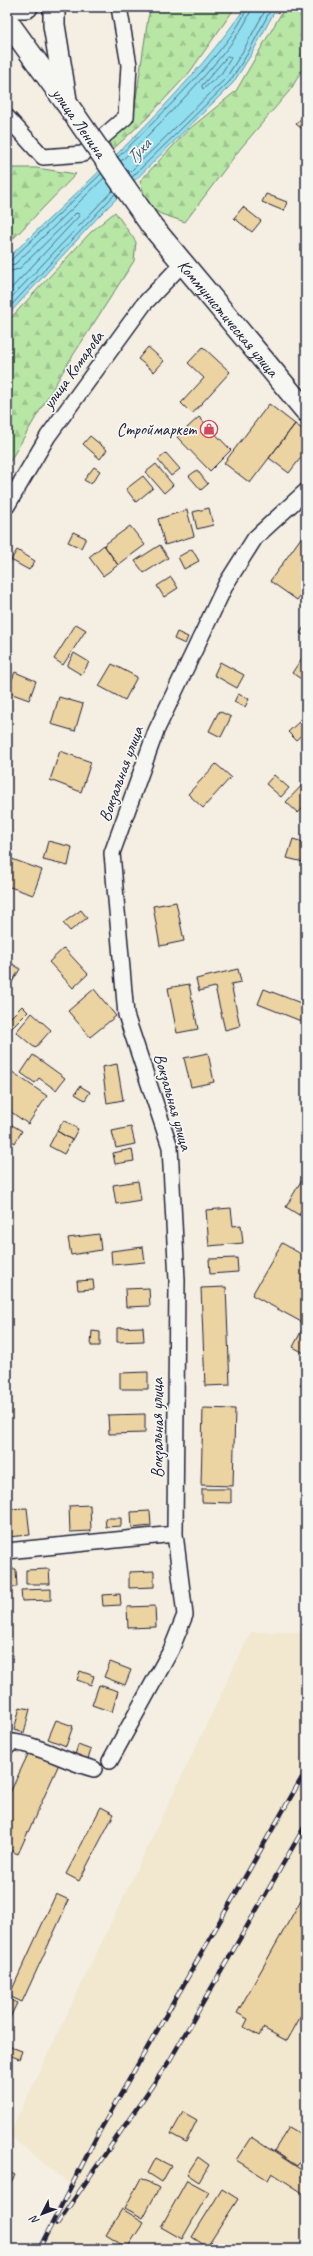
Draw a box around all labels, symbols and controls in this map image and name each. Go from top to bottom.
street label: улица Ленина [47,83,112,164]
water label: Туха [121,132,156,168]
street label: Коммунистическая улица [174,255,284,382]
street label: улица Комарова [37,326,109,414]
place label: Строймаркет [117,419,197,440]
shop icon: Строймаркет [199,419,219,439]
street label: Вокзальная улица [94,722,149,825]
street label: Вокзальная улица [148,1051,197,1155]
street label: Вокзальная улица [147,1377,169,1478]
north arrow [22,2194,62,2234]
text: N [26,2212,42,2228]

